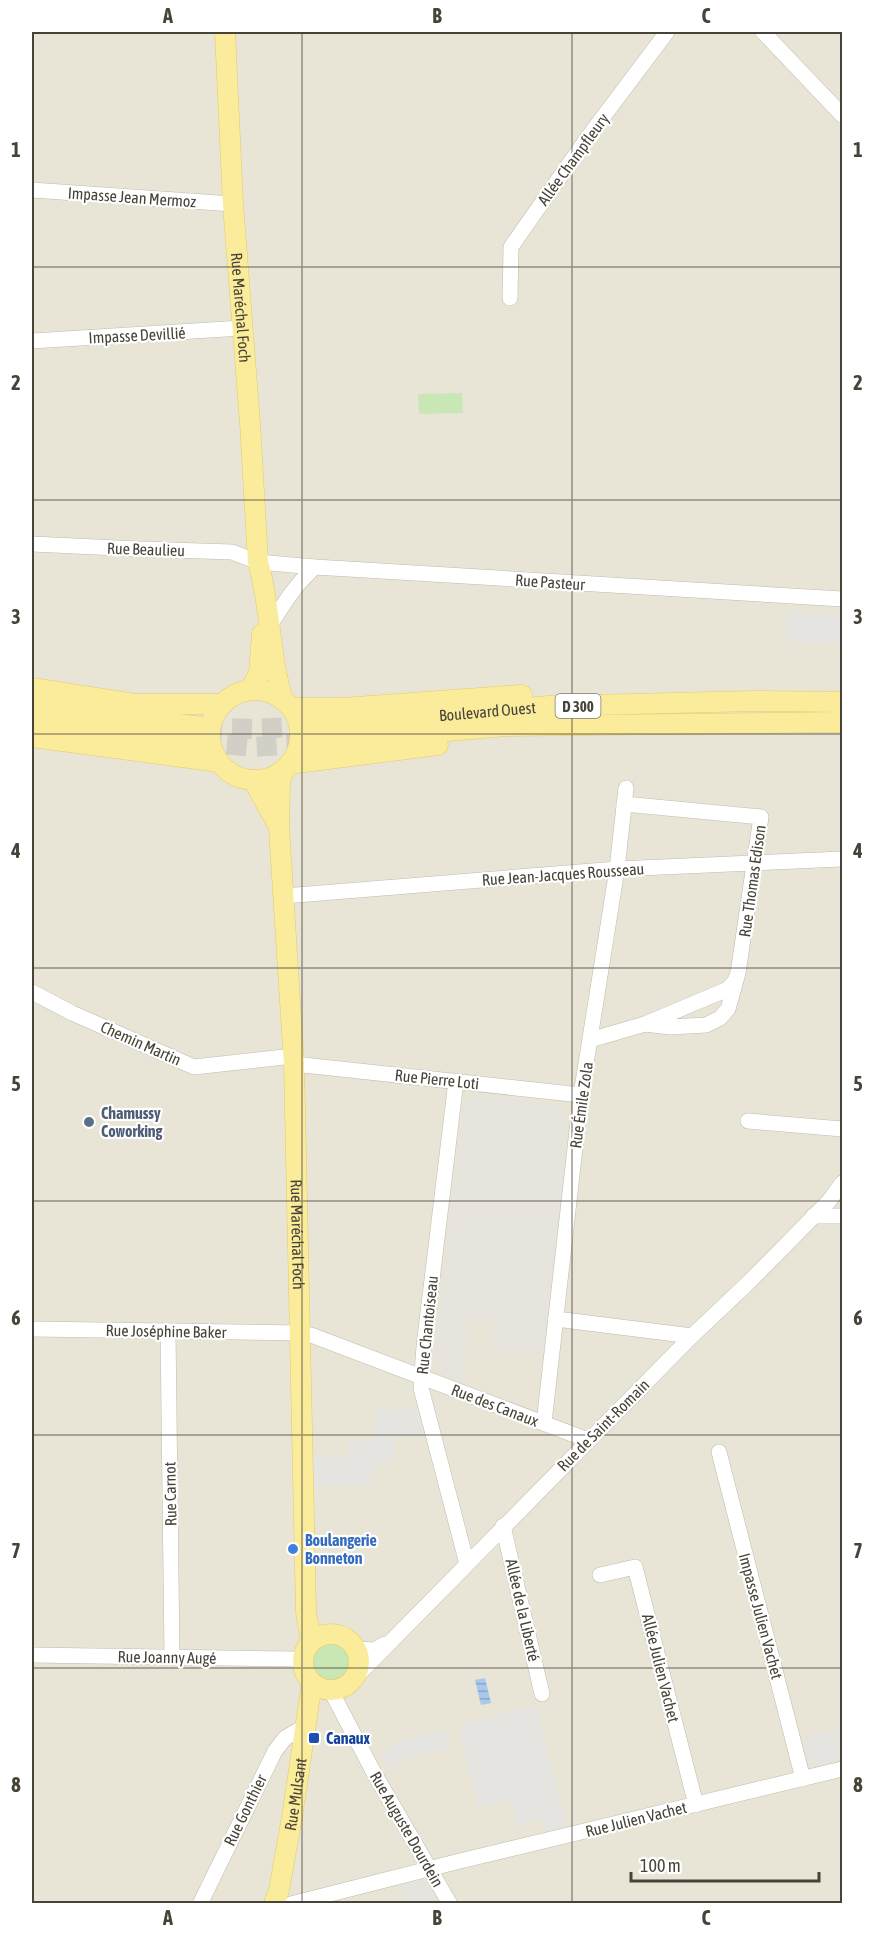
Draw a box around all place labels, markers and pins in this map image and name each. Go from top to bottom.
place label: Chamussy Coworking [101,1104,163,1140]
marker: Chamussy Coworking [82,1115,96,1129]
place label: Boulangerie Bonneton [305,1531,377,1567]
marker: Boulangerie Bonneton [286,1542,300,1556]
place label: Canaux [326,1729,371,1747]
marker: Canaux [307,1731,321,1745]

